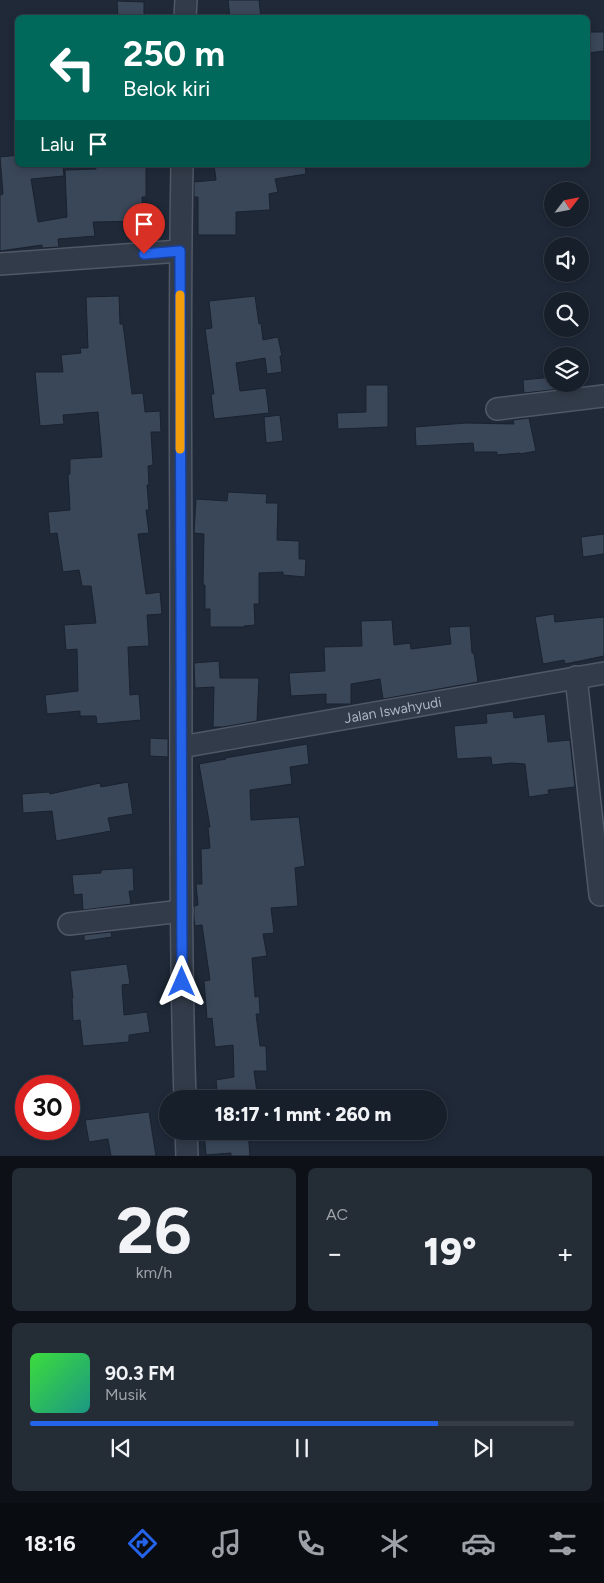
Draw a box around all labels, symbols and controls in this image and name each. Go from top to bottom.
text: 250 m [123,33,225,75]
icon: left [40,35,105,100]
text: Belok kiri [123,75,210,102]
icon: arrive [84,130,112,158]
text: Lalu [40,133,74,156]
north arrow [544,182,589,228]
map controls [544,182,589,392]
pin [123,203,165,254]
icon: arrive [130,210,158,238]
button: sound [544,237,589,282]
button: search [544,292,589,337]
button: layers [544,347,589,392]
street label: Jalan Iswahyudi [343,694,443,727]
position arrow [155,955,207,1007]
speed limit sign: 30 [15,1075,80,1140]
text: 18:17 · 1 mnt · 260 m [215,1103,391,1126]
text: 26 [116,1191,192,1269]
text: AC [326,1205,348,1224]
text: 19° [423,1229,477,1275]
text: − [326,1236,343,1270]
text: + [557,1236,574,1270]
text: km/h [136,1263,172,1282]
text: 90.3 FM [105,1362,175,1385]
text: Musik [105,1385,146,1404]
icon: previous [107,1434,135,1462]
icon: pause [288,1434,316,1462]
icon: next [469,1434,497,1462]
icon: directions [125,1526,160,1561]
icon: music [209,1526,244,1561]
icon: phone [293,1526,328,1561]
icon: climate [377,1526,412,1561]
icon: car [461,1526,496,1561]
icon: filters [545,1526,580,1561]
text: 18:16 [24,1530,76,1557]

